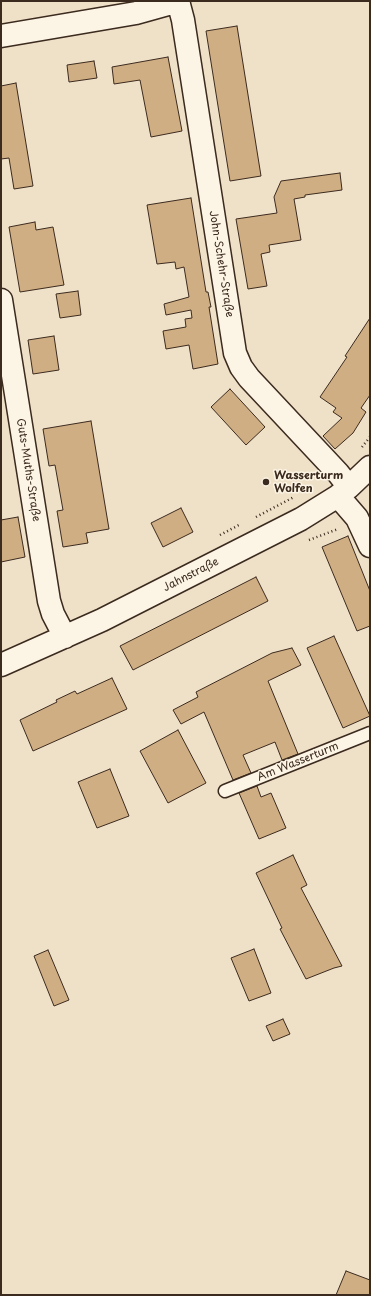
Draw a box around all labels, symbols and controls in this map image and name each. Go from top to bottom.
street label: John-Schehr-Straße [206,210,236,318]
street label: Guts-Muths-Straße [13,417,43,523]
place label: Wasserturm Wolfen [274,469,343,495]
marker: Wasserturm Wolfen [261,477,271,487]
street label: Jahnstraße [161,555,221,595]
street label: Am Wasserturm [255,740,341,784]

